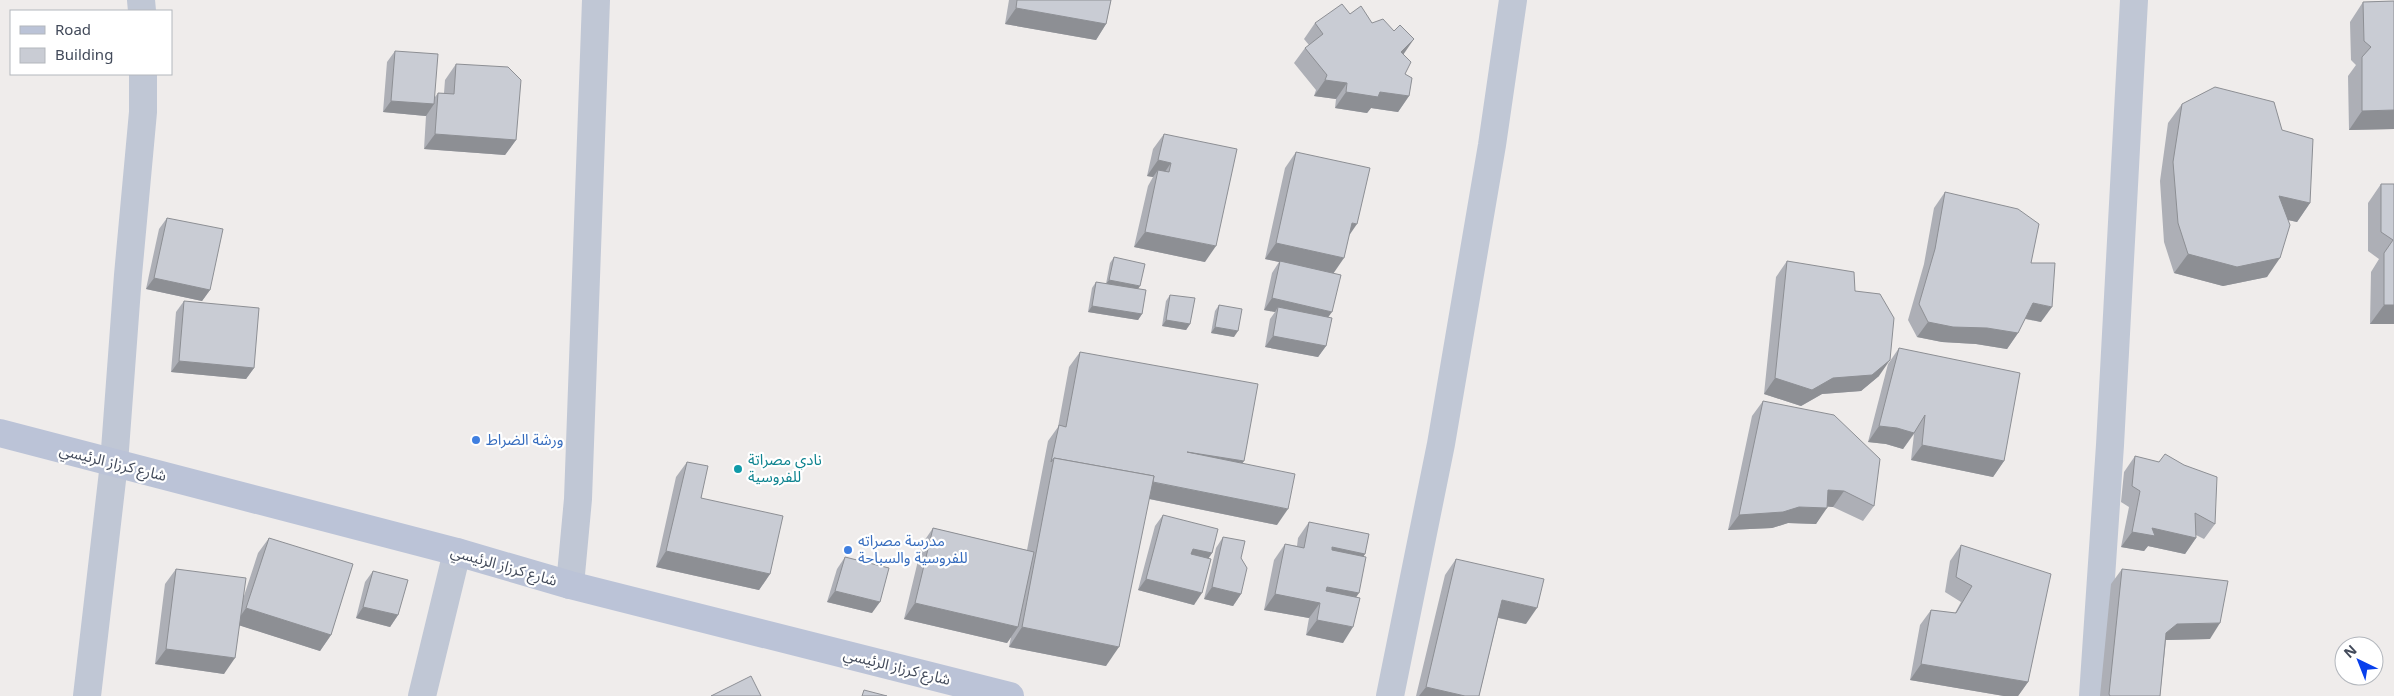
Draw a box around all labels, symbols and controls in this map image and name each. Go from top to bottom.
legend [10,10,172,75]
text: Road [55,19,91,39]
text: Building [55,44,113,64]
place label: ورشة الضراط [486,429,563,449]
marker: ورشة الضراط [470,434,482,446]
street label: شارع كرزاز الرئيسي [57,439,169,488]
place label: نادي مصراتة للفروسية [748,449,822,486]
marker: نادي مصراتة للفروسية [732,463,744,475]
place label: مدرسة مصراته للفروسية والسباحة [858,530,968,567]
street label: شارع كرزاز الرئيسي [448,540,560,593]
marker: مدرسة مصراته للفروسية والسباحة [842,544,854,556]
north arrow [2334,636,2384,686]
text: N [2339,640,2360,662]
street label: شارع كرزاز الرئيسي [841,643,953,692]

